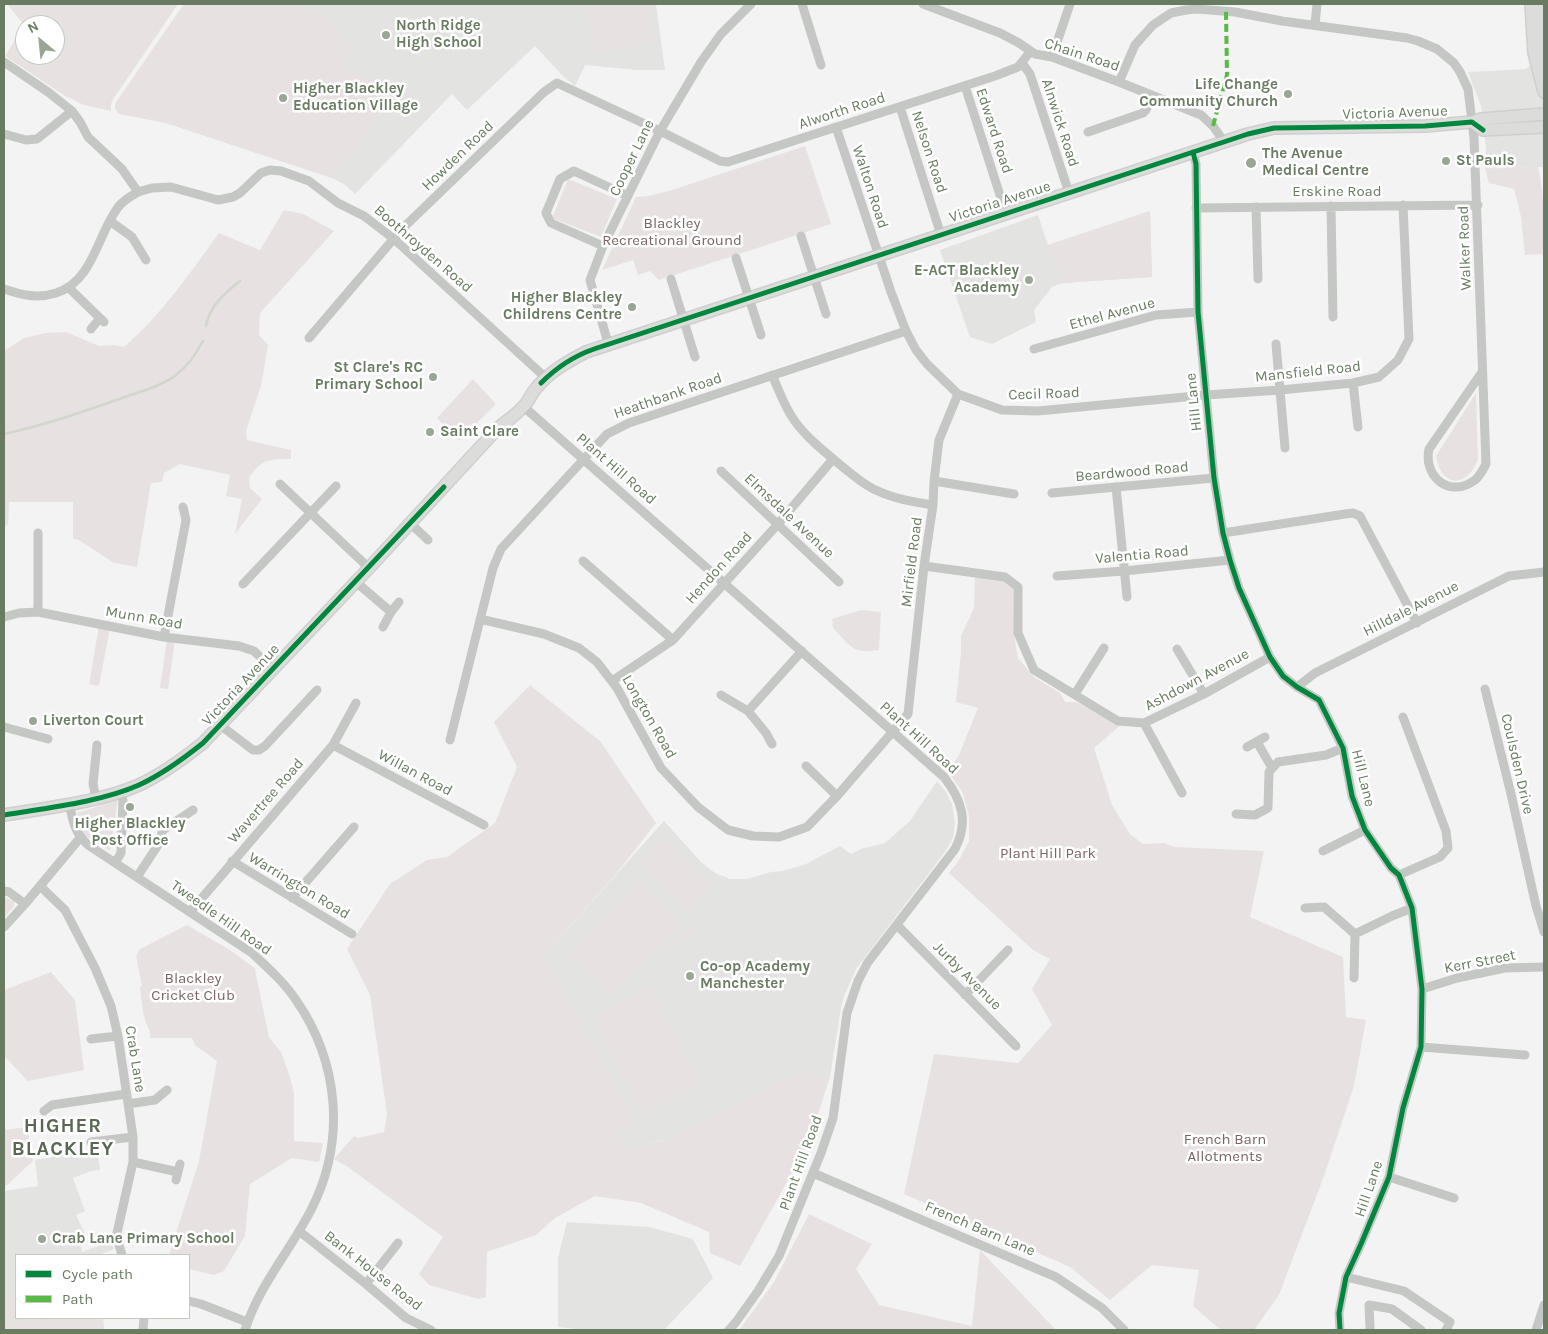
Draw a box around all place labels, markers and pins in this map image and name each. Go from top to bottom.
place label: North Ridge High School [396,17,482,52]
marker: North Ridge High School [380,29,392,41]
place label: Life Change Community Church [1139,76,1278,111]
place label: Higher Blackley Education Village [293,80,418,115]
marker: Life Change Community Church [1282,88,1294,100]
marker: Higher Blackley Education Village [277,92,289,104]
place label: The Avenue Medical Centre [1262,145,1369,180]
place label: St Pauls [1456,152,1515,170]
marker: St Pauls [1440,155,1452,167]
marker: The Avenue Medical Centre [1244,156,1258,170]
place label: E-ACT Blackley Academy [914,262,1019,297]
marker: E-ACT Blackley Academy [1023,274,1035,286]
place label: Higher Blackley Childrens Centre [503,289,622,324]
marker: Higher Blackley Childrens Centre [626,301,638,313]
place label: St Clare's RC Primary School [315,359,423,394]
marker: St Clare's RC Primary School [427,371,439,383]
place label: Saint Clare [440,423,519,441]
marker: Saint Clare [424,426,436,438]
place label: Liverton Court [43,712,144,730]
marker: Liverton Court [27,715,39,727]
marker: Higher Blackley Post Office [124,801,136,813]
place label: Higher Blackley Post Office [74,815,186,850]
place label: Co-op Academy Manchester [700,958,810,993]
marker: Co-op Academy Manchester [684,970,696,982]
place label: Crab Lane Primary School [52,1230,235,1248]
marker: Crab Lane Primary School [36,1233,48,1245]

